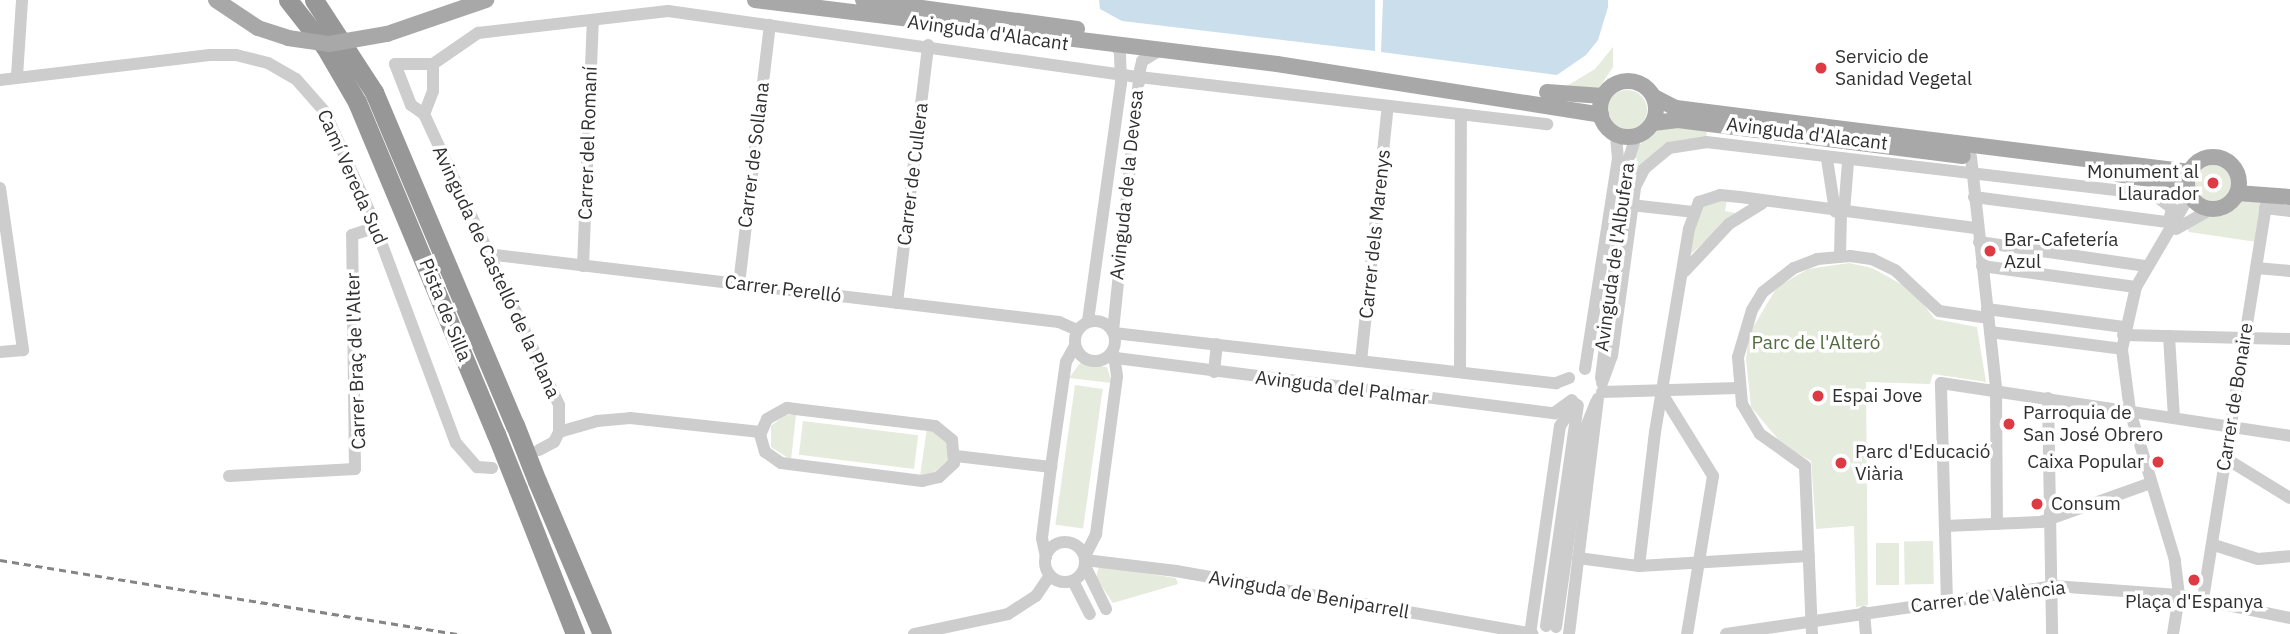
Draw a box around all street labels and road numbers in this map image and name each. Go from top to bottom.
street label: Avinguda d'Alacant [906,10,1070,56]
street label: Carrer del Romaní [574,66,602,220]
street label: Carrer de Sollana [734,81,774,229]
street label: Avinguda de la Devesa [1106,89,1148,281]
street label: Carrer de Cullera [893,101,933,247]
street label: Camí Vereda Sud [312,106,392,248]
street label: Avinguda d'Alacant [1725,113,1889,155]
street label: Avinguda de Castelló de la Plana [427,142,565,402]
street label: Carrer dels Marenys [1355,148,1395,320]
street label: Avinguda de l'Albufera [1590,161,1640,353]
street label: Pista de Silla [414,255,476,365]
street label: Carrer Perelló [723,271,843,307]
street label: Carrer Braç de l'Alter [342,272,370,450]
street label: Carrer de Bonaire [2212,321,2258,473]
street label: Avinguda del Palmar [1254,366,1430,410]
street label: Avinguda de Beniparrell [1207,566,1411,624]
street label: Carrer de València [1909,576,2067,618]

